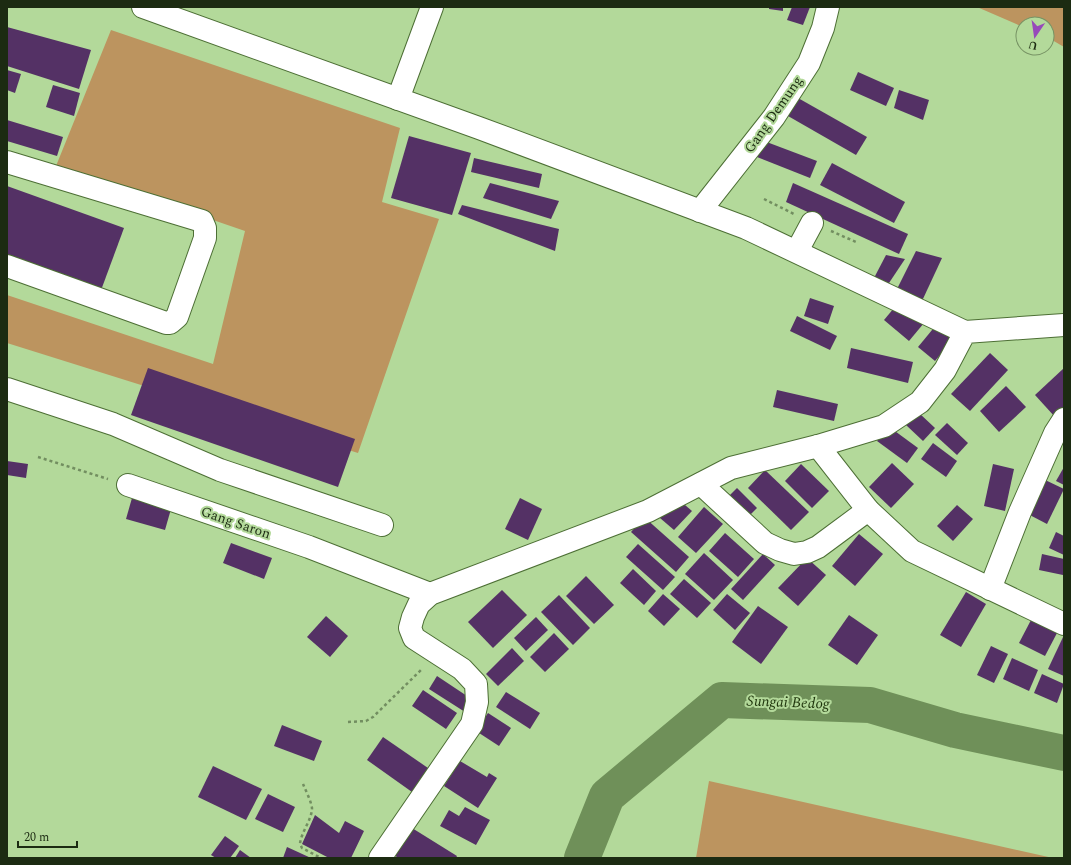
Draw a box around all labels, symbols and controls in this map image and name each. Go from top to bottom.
north arrow [1015,16,1055,56]
text: U [1026,36,1039,55]
street label: Gang Demung [739,71,808,157]
street label: Gang Saron [198,501,274,544]
water label: Sungai Bedog [746,690,831,715]
scale bar [18,823,77,849]
text: 20 m [24,828,49,847]

